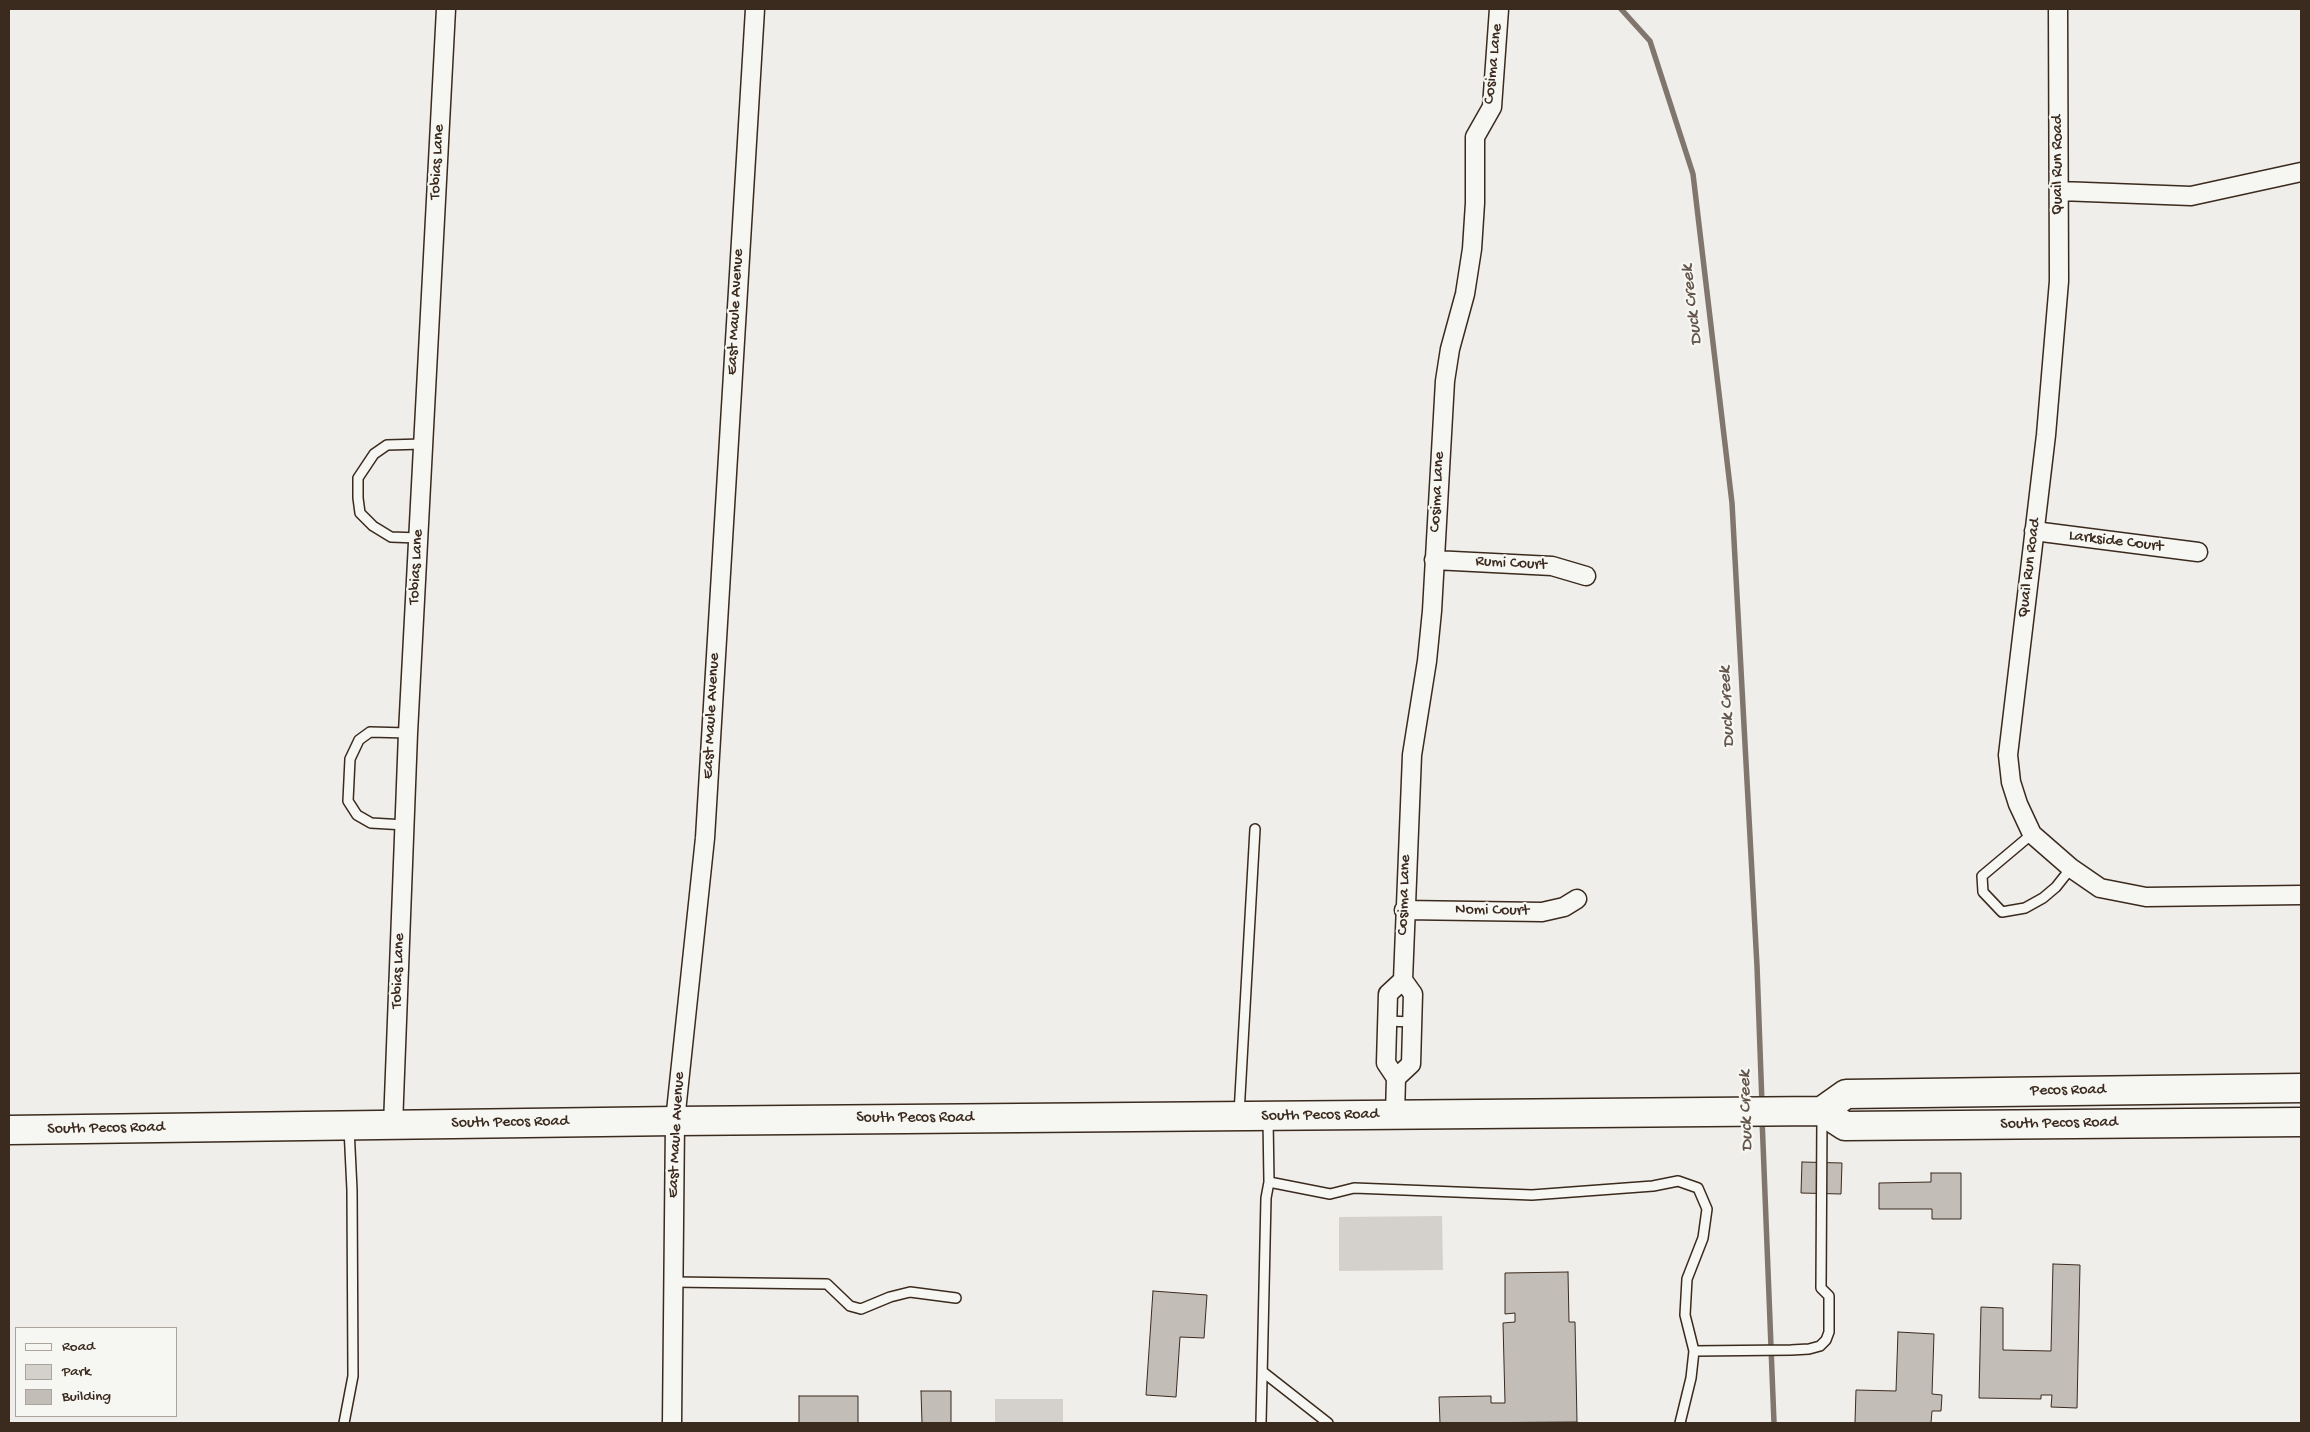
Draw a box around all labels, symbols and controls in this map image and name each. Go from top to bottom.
street label: Cosima Lane [1480,23,1508,105]
street label: Quail Run Road [2049,115,2069,215]
street label: Tobias Lane [426,124,450,200]
street label: East Maule Avenue [723,248,749,376]
water label: Duck Creek [1677,263,1709,347]
street label: Cosima Lane [1426,451,1450,533]
street label: Quail Run Road [2014,517,2046,619]
street label: Larkside Court [2068,527,2164,557]
street label: Tobias Lane [405,529,429,605]
street label: Rumi Court [1475,553,1547,575]
street label: East Maule Avenue [699,652,725,780]
water label: Duck Creek [1715,666,1741,748]
street label: Cosima Lane [1394,854,1416,936]
street label: Nomi Court [1455,901,1529,921]
street label: Tobias Lane [388,933,410,1009]
water label: Duck Creek [1735,1070,1759,1152]
street label: East Maule Avenue [664,1071,690,1199]
street label: Pecos Road [2030,1081,2106,1101]
street label: South Pecos Road [1261,1105,1379,1127]
street label: South Pecos Road [856,1109,974,1129]
street label: South Pecos Road [451,1112,569,1134]
street label: South Pecos Road [2000,1113,2118,1135]
street label: South Pecos Road [47,1118,165,1140]
legend [15,1327,178,1417]
text: Road [62,1338,95,1356]
text: Park [62,1363,91,1381]
text: Building [62,1388,111,1406]

